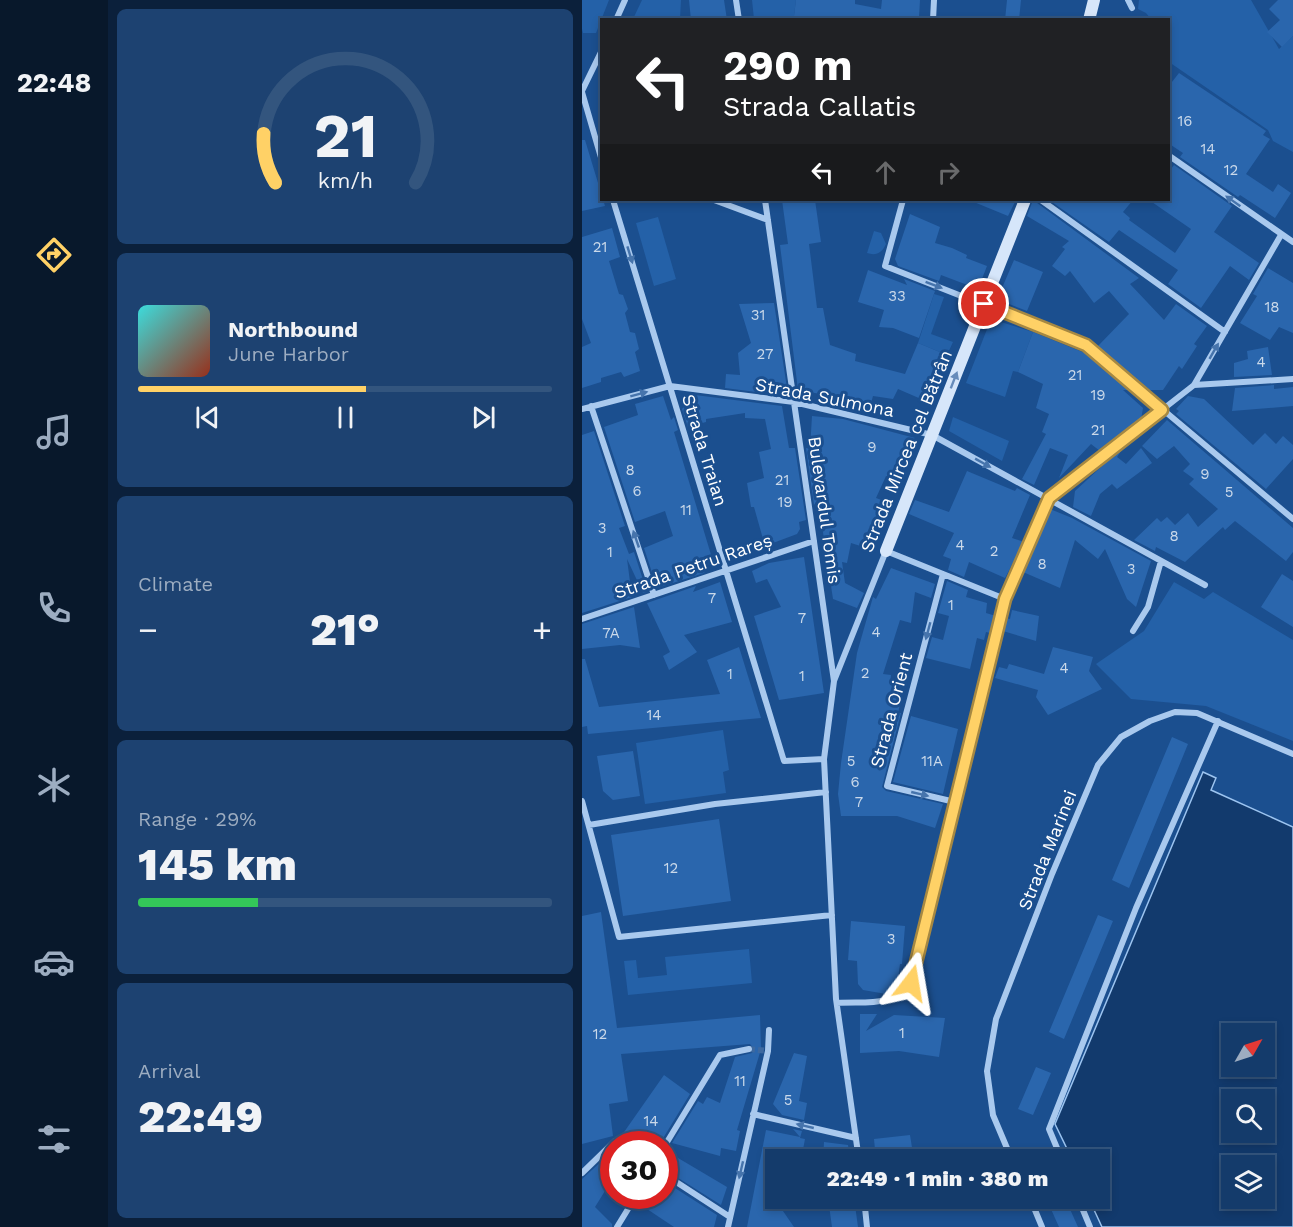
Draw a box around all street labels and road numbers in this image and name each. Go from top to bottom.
street label: Strada Mircea cel Bătrân [856,347,956,555]
street label: Strada Sulmona [754,373,896,421]
street label: Strada Traian [678,391,732,509]
street label: Bulevardul Tomis [804,435,846,585]
street label: Strada Petru Rareș [611,529,775,603]
street label: Strada Orient [866,650,917,770]
street label: Strada Marinei [1013,787,1081,913]

